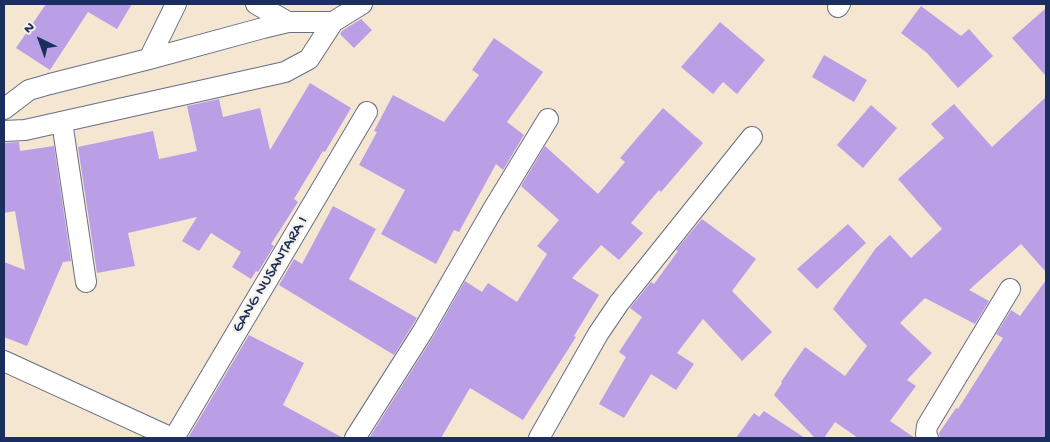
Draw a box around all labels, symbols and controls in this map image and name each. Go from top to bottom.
north arrow [15,15,65,65]
text: N [21,19,39,38]
street label: GANG NUSANTARA I [229,214,313,336]

